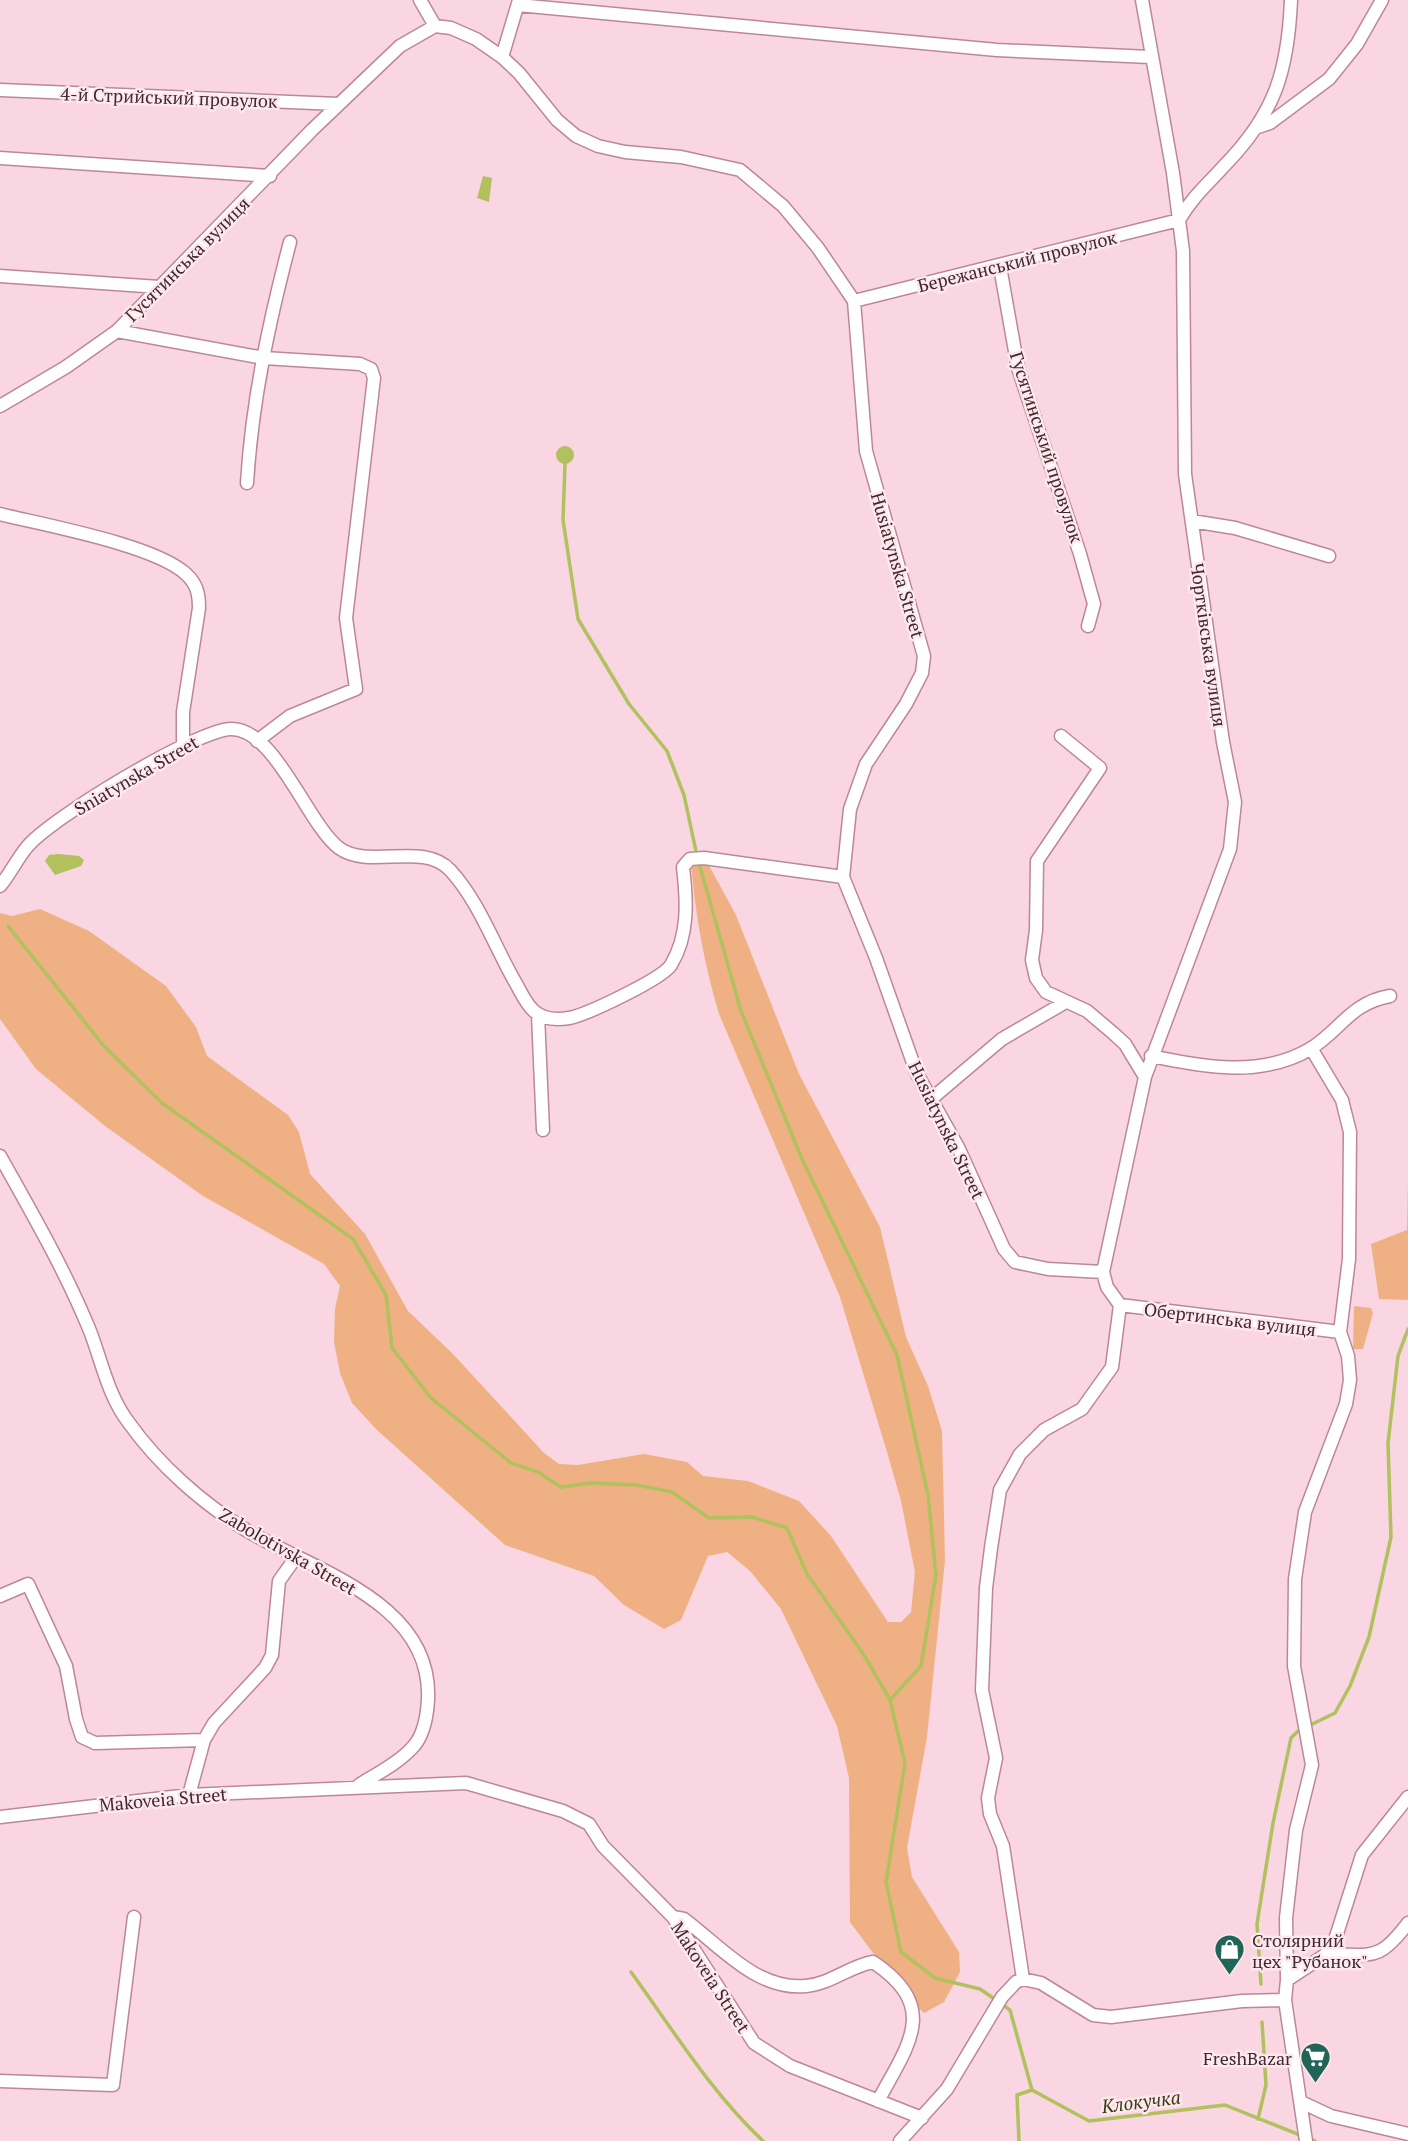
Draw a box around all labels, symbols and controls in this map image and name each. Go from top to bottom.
street label: 4-й Стрийський провулок [60,81,278,113]
street label: Гусятинська вулиця [119,191,255,327]
street label: Бережанський провулок [915,225,1119,297]
street label: Гусятинський провулок [1005,348,1089,546]
street label: Husiatynska Street [866,489,930,641]
street label: Чортківська вулиця [1186,562,1232,728]
street label: Sniatynska Street [69,729,203,820]
street label: Husiatynska Street [903,1057,991,1203]
street label: Обертинська вулиця [1143,1297,1317,1341]
street label: Zabolotivska Street [215,1502,361,1600]
street label: Makoveia Street [98,1781,228,1817]
street label: Makoveia Street [666,1917,756,2038]
place label: Столярний цех "Рубанок" [1252,1928,1368,1973]
shop icon: Столярний цех "Рубанок" [1212,1933,1246,1977]
supermarket icon: FreshBazar [1298,2041,1332,2085]
place label: FreshBazar [1203,2046,1292,2070]
water label: Клокучка [1099,2084,1182,2118]

